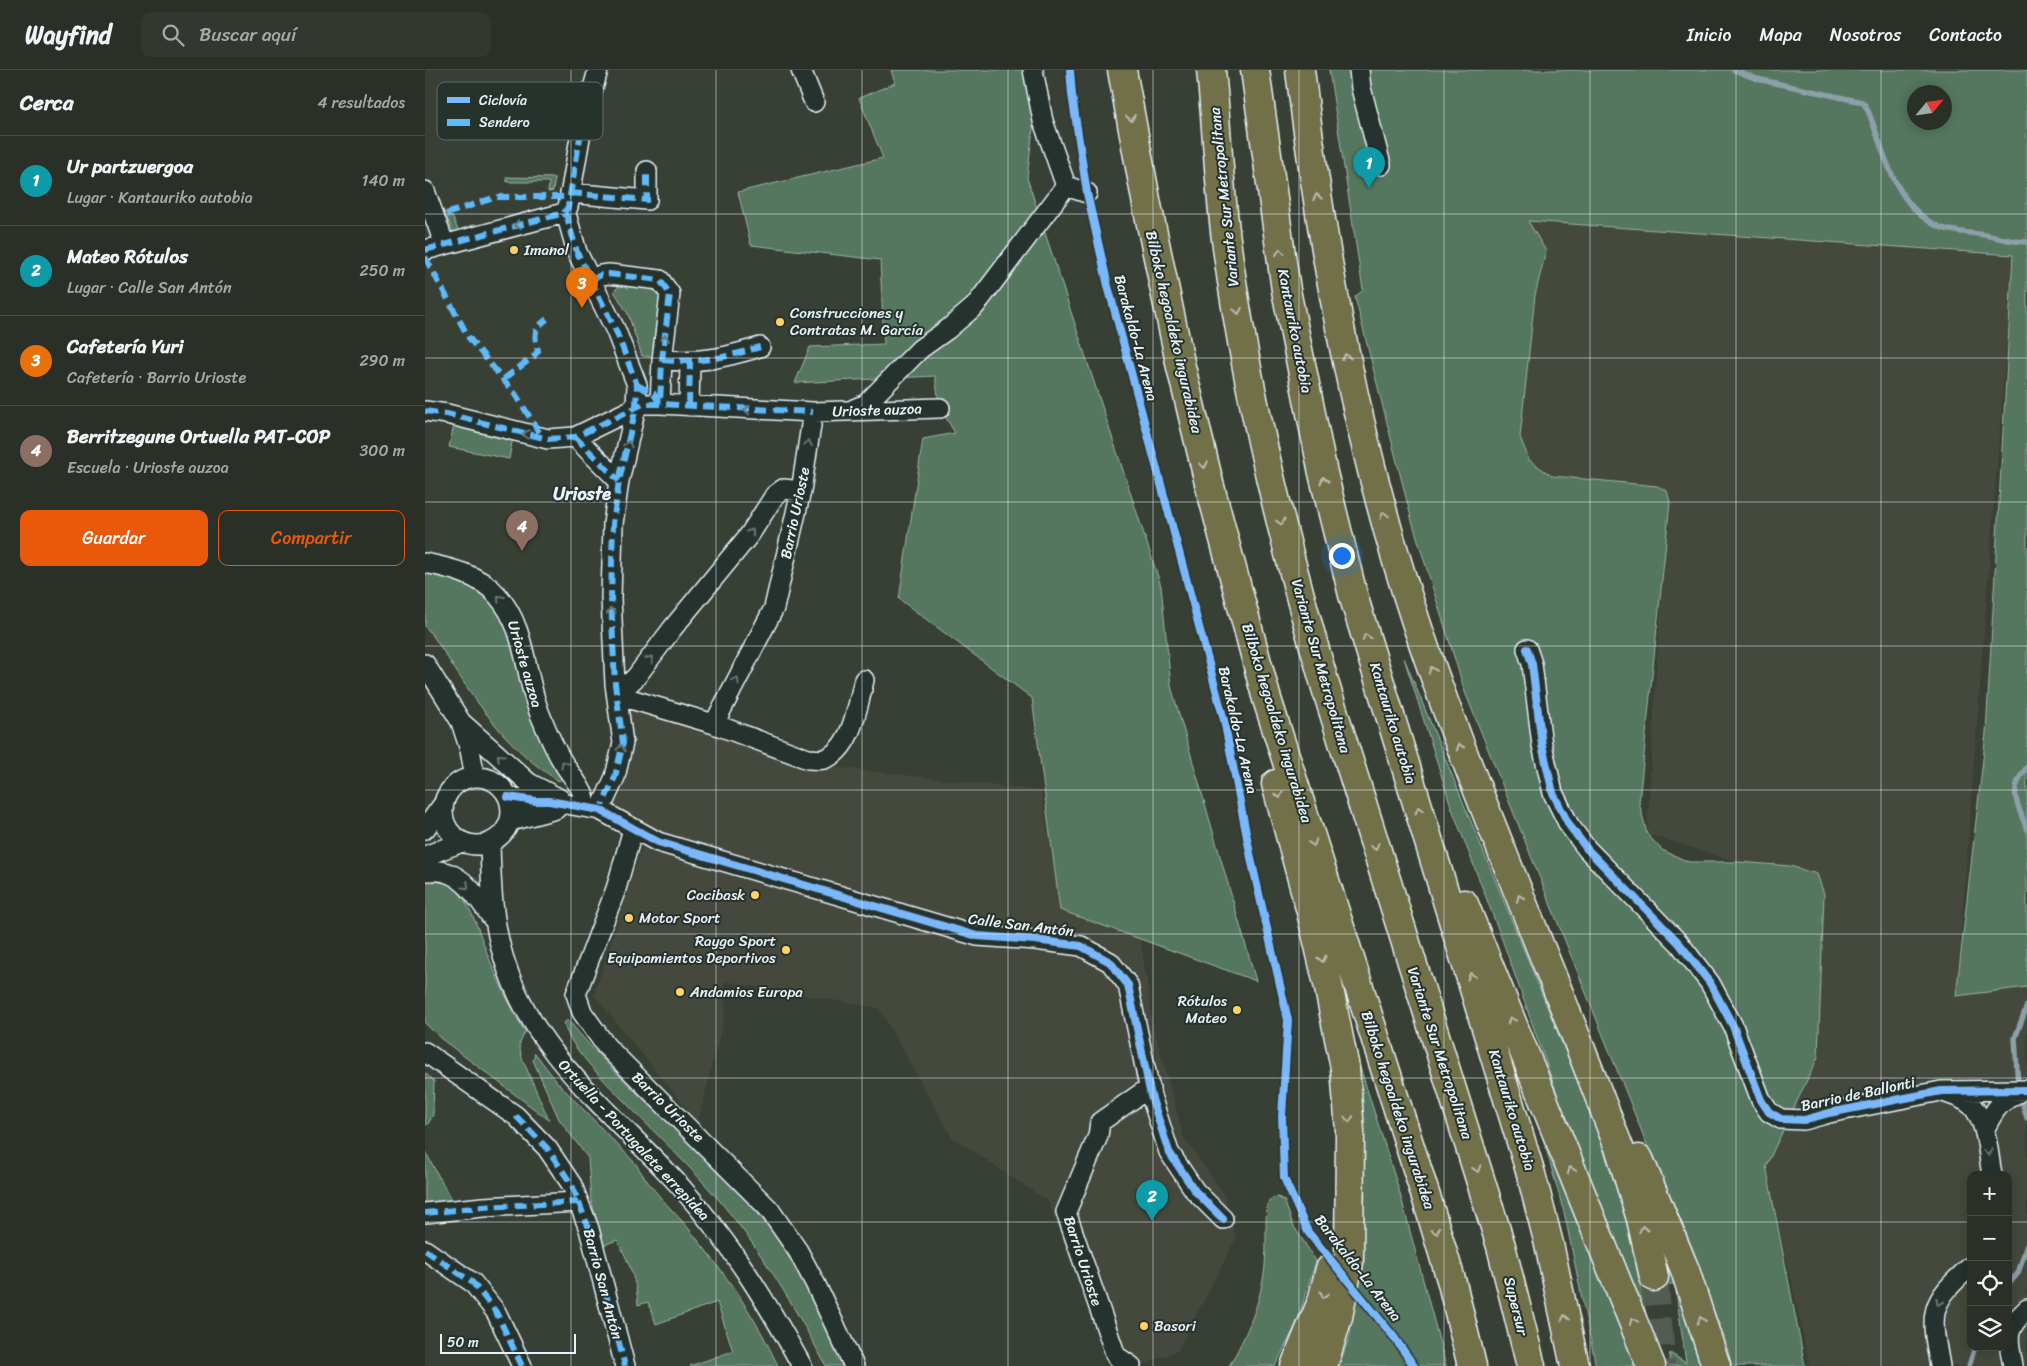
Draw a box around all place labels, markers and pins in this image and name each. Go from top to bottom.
pin: 1 [1353,147,1385,188]
place label: Imanol [523,237,570,263]
marker: Imanol [508,244,520,256]
pin: 3 [566,267,598,308]
place label: Construcciones y Contratas M. García [790,300,924,343]
marker: Construcciones y Contratas M. García [774,316,786,328]
pin: 4 [506,510,538,551]
place label: Cocibask [687,882,746,908]
marker: Cocibask [749,889,761,901]
place label: Motor Sport [639,905,721,931]
marker: Motor Sport [623,912,635,924]
place label: Raygo Sport Equipamientos Deportivos [607,928,776,971]
marker: Raygo Sport Equipamientos Deportivos [780,944,792,956]
place label: Andamios Europa [689,979,803,1005]
marker: Andamios Europa [674,986,686,998]
place label: Rótulos Mateo [1178,988,1228,1031]
marker: Rótulos Mateo [1231,1004,1243,1016]
pin: 2 [1136,1180,1168,1221]
place label: Basori [1154,1313,1197,1339]
marker: Basori [1138,1320,1150,1332]

